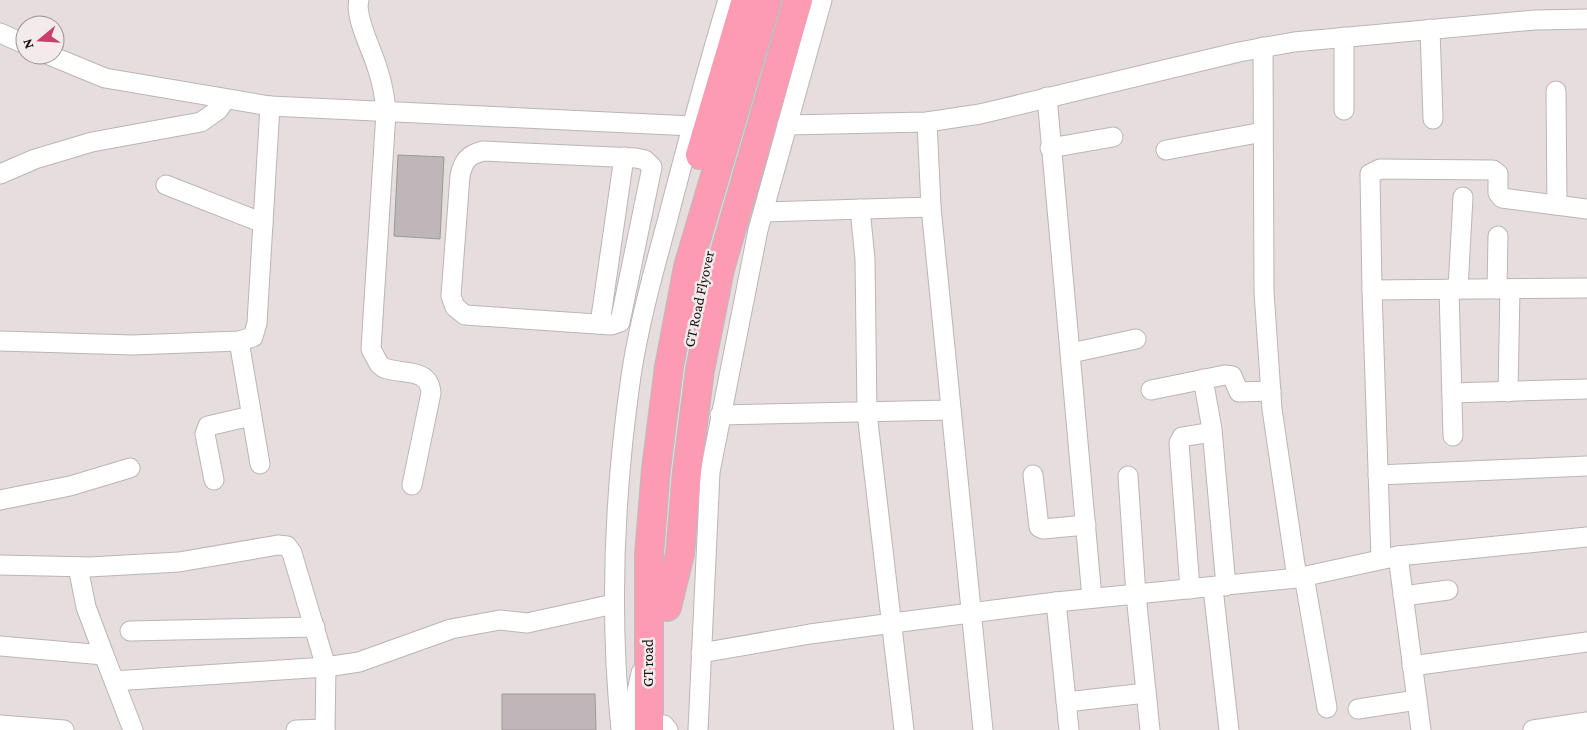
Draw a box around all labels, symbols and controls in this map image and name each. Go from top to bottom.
north arrow [15,15,65,65]
text: N [18,37,37,51]
street label: GT Road Flyover [681,249,718,349]
street label: GT road [640,639,656,687]

